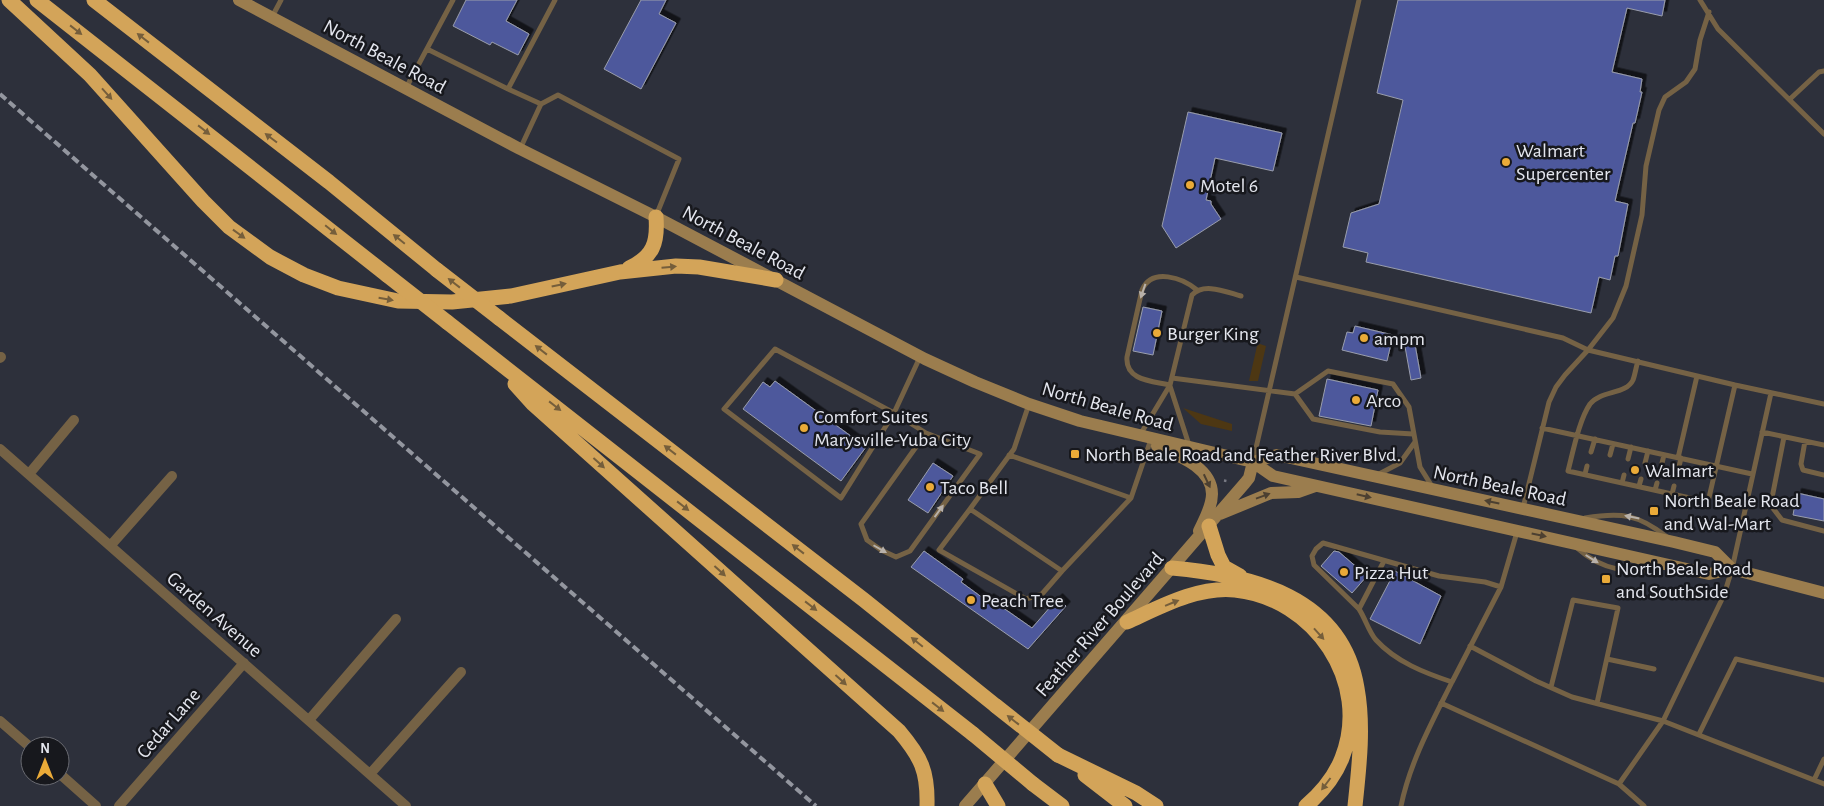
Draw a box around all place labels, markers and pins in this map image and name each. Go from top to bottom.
place label: Walmart Supercenter [1516,141,1611,184]
marker: Walmart Supercenter [1500,156,1512,168]
place label: Motel 6 [1200,176,1258,196]
marker: Motel 6 [1184,179,1196,191]
place label: Burger King [1167,324,1259,344]
marker: Burger King [1151,327,1163,339]
place label: ampm [1374,329,1425,349]
marker: ampm [1358,332,1370,344]
place label: Arco [1366,391,1401,411]
marker: Arco [1350,394,1362,406]
place label: Comfort Suites Marysville-Yuba City [814,407,972,450]
marker: Comfort Suites Marysville-Yuba City [798,422,810,434]
place label: North Beale Road and Feather River Blvd. [1085,445,1401,465]
marker: North Beale Road and Feather River Blvd. [1069,448,1081,460]
place label: Walmart [1645,461,1714,481]
marker: Walmart [1629,464,1641,476]
place label: Taco Bell [940,478,1008,498]
marker: Taco Bell [924,481,936,493]
place label: North Beale Road and Wal-Mart [1664,491,1800,534]
marker: North Beale Road and Wal-Mart [1648,505,1660,517]
place label: North Beale Road and SouthSide [1616,559,1752,602]
place label: Pizza Hut [1354,563,1429,583]
marker: Pizza Hut [1338,566,1350,578]
marker: North Beale Road and SouthSide [1600,573,1612,585]
place label: Peach Tree [981,591,1064,611]
marker: Peach Tree [965,594,977,606]

